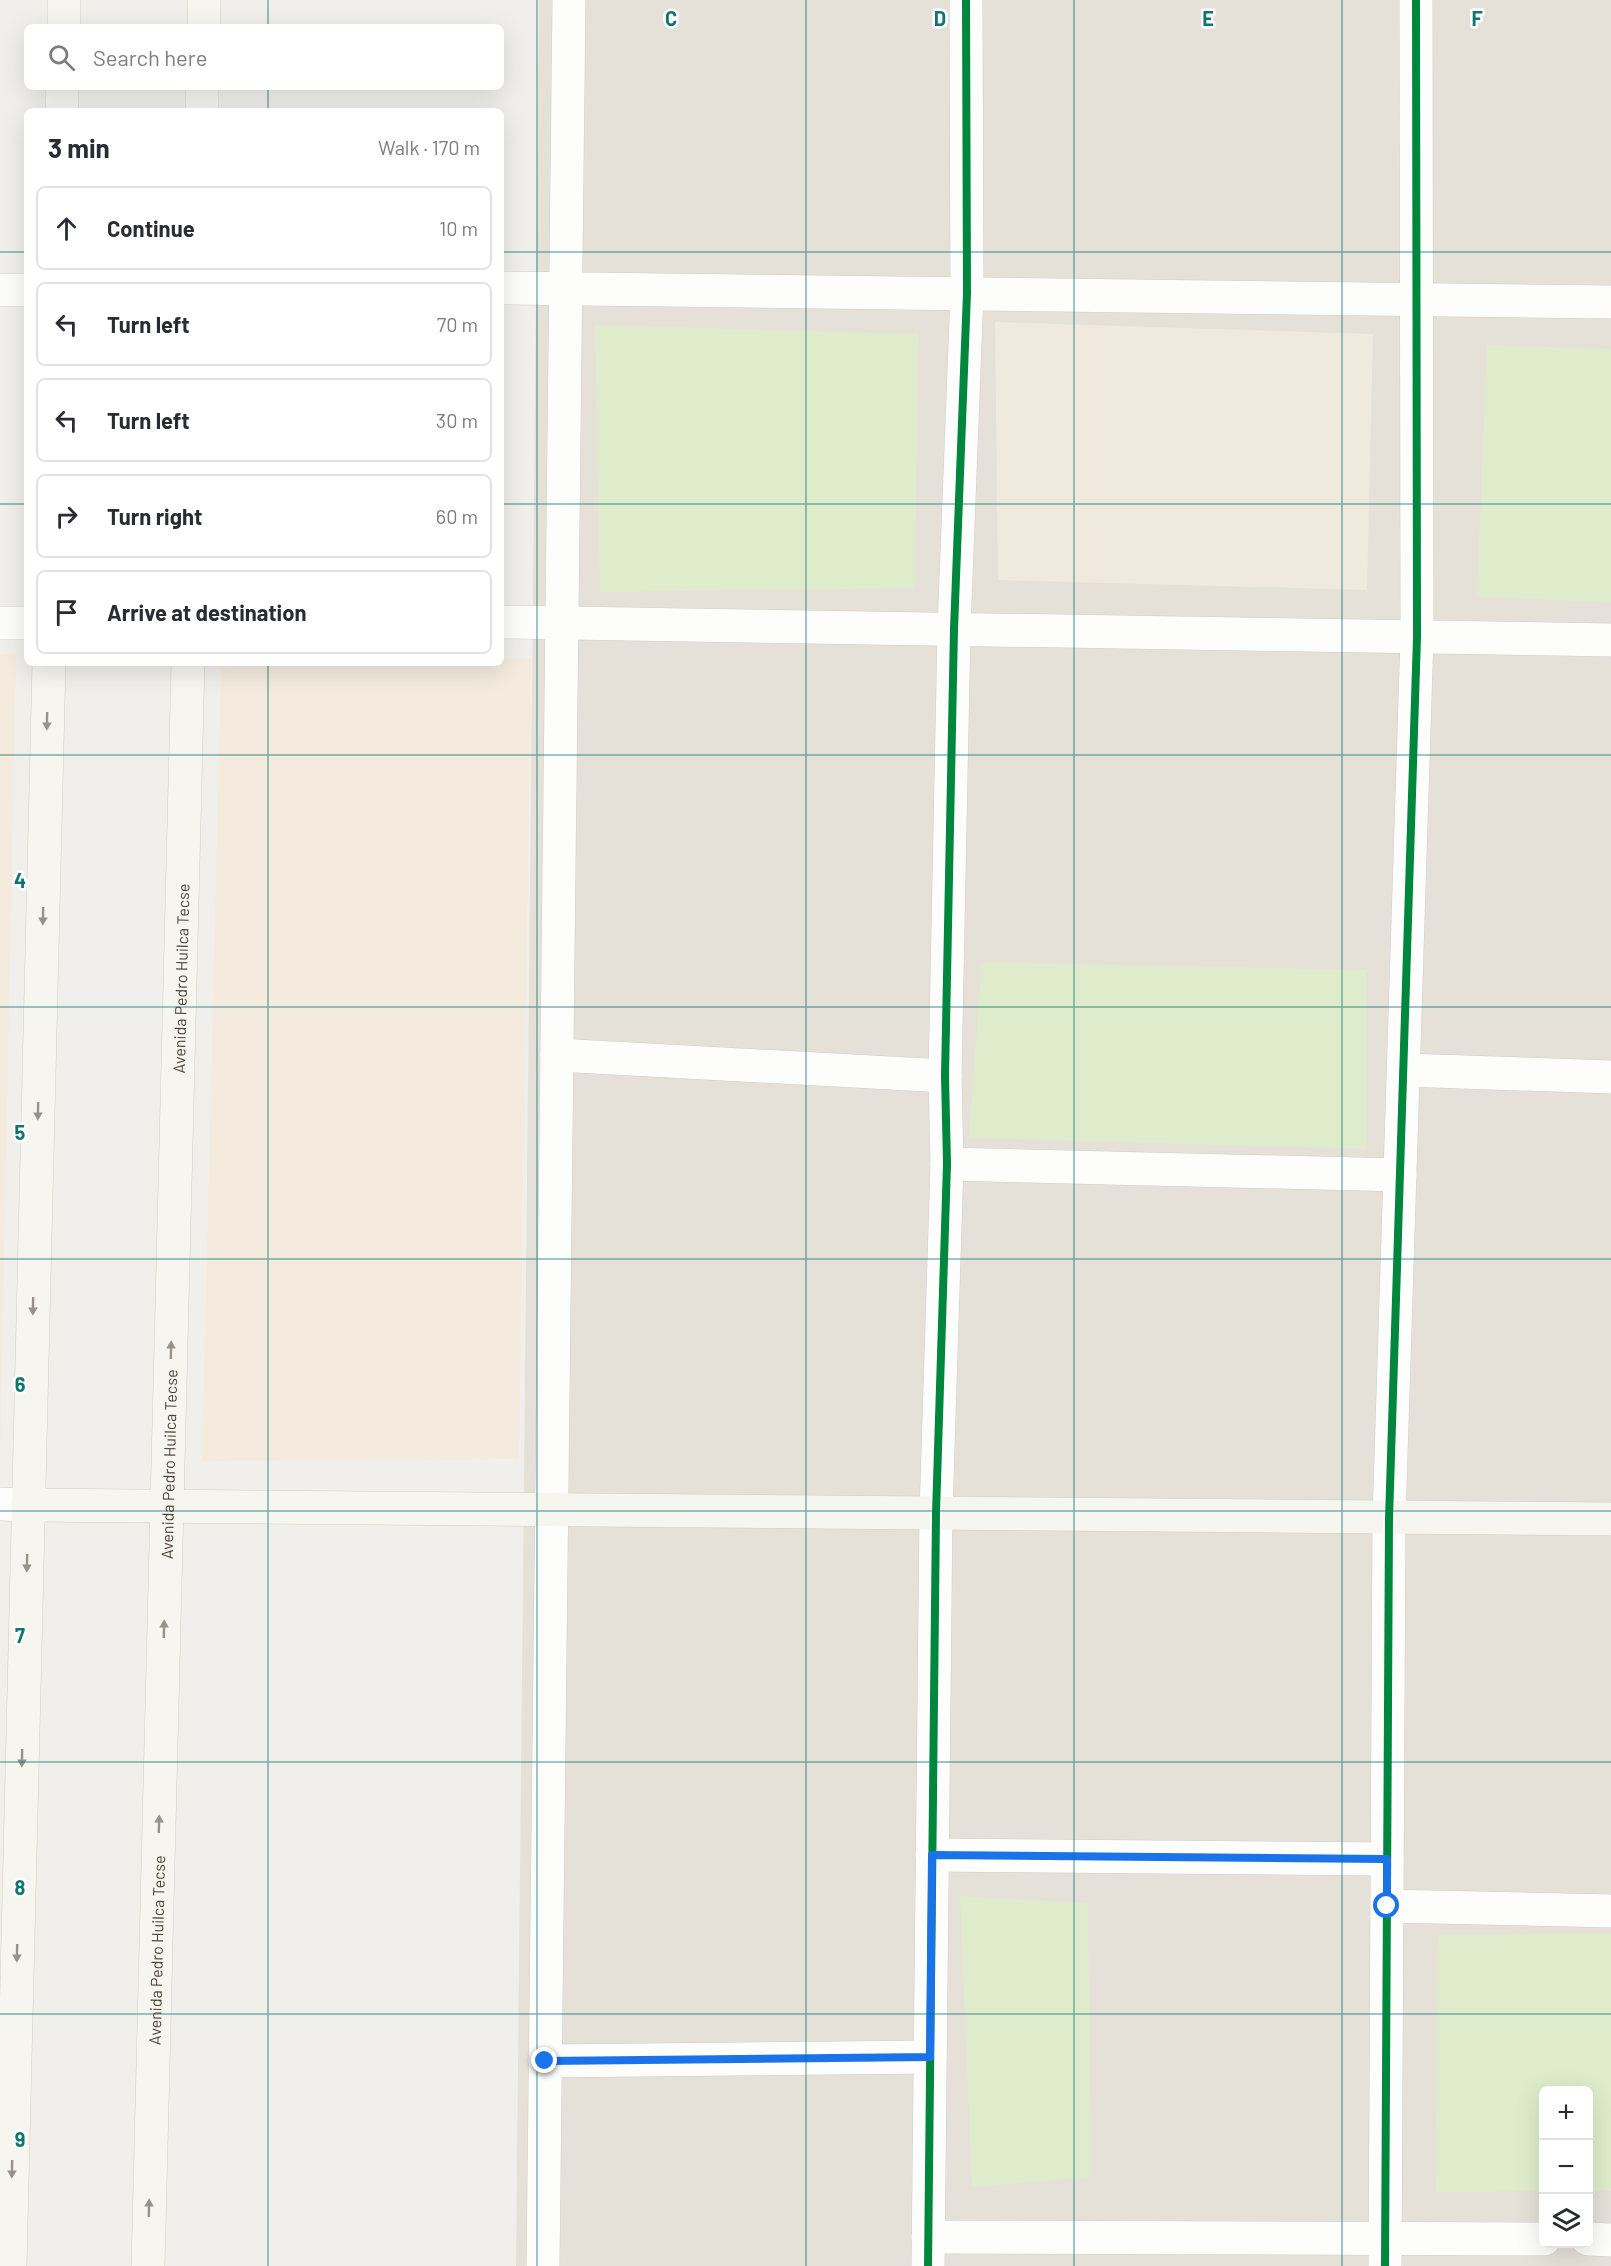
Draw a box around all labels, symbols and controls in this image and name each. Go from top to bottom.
text: C [665,6,677,30]
text: D [934,6,946,30]
text: E [1202,6,1214,30]
text: F [1471,6,1483,30]
search box [24,24,504,90]
icon: search [45,41,78,74]
text: Search here [93,44,207,70]
text: 3 min [48,132,110,163]
text: Walk · 170 m [378,135,480,159]
icon: ahead [50,212,83,245]
text: Continue [107,215,195,241]
text: 10 m [439,216,478,240]
icon: left [50,308,83,341]
text: Turn left [107,311,190,337]
text: 70 m [437,312,478,336]
icon: left [50,404,83,437]
text: Turn left [107,407,190,433]
text: 30 m [436,408,478,432]
icon: right [50,500,83,533]
text: Turn right [107,503,202,529]
text: 60 m [436,504,478,528]
icon: arrive [50,596,83,629]
text: Arrive at destination [107,599,306,625]
one-way arrow [43,712,52,731]
text: 4 [14,868,26,892]
street label: Avenida Pedro Huilca Tecse [168,883,192,1073]
one-way arrow [38,907,47,926]
one-way arrow [33,1102,42,1121]
text: 5 [15,1120,26,1144]
one-way arrow [28,1297,38,1316]
one-way arrow [166,1340,176,1359]
street label: Avenida Pedro Huilca Tecse [156,1369,180,1559]
text: 6 [15,1372,26,1396]
one-way arrow [22,1554,31,1573]
one-way arrow [159,1619,169,1638]
text: 7 [15,1623,25,1647]
one-way arrow [17,1749,27,1768]
one-way arrow [154,1814,164,1833]
street label: Avenida Pedro Huilca Tecse [144,1855,168,2045]
text: 8 [15,1875,26,1899]
route start [1373,1892,1399,1918]
one-way arrow [12,1944,22,1963]
route end [531,2047,557,2073]
map controls [1539,2086,1593,2248]
button: + [1539,2086,1593,2140]
text: 9 [15,2127,25,2151]
button: − [1539,2140,1593,2194]
one-way arrow [7,2159,17,2178]
button: layers [1539,2194,1593,2248]
one-way arrow [145,2198,154,2217]

